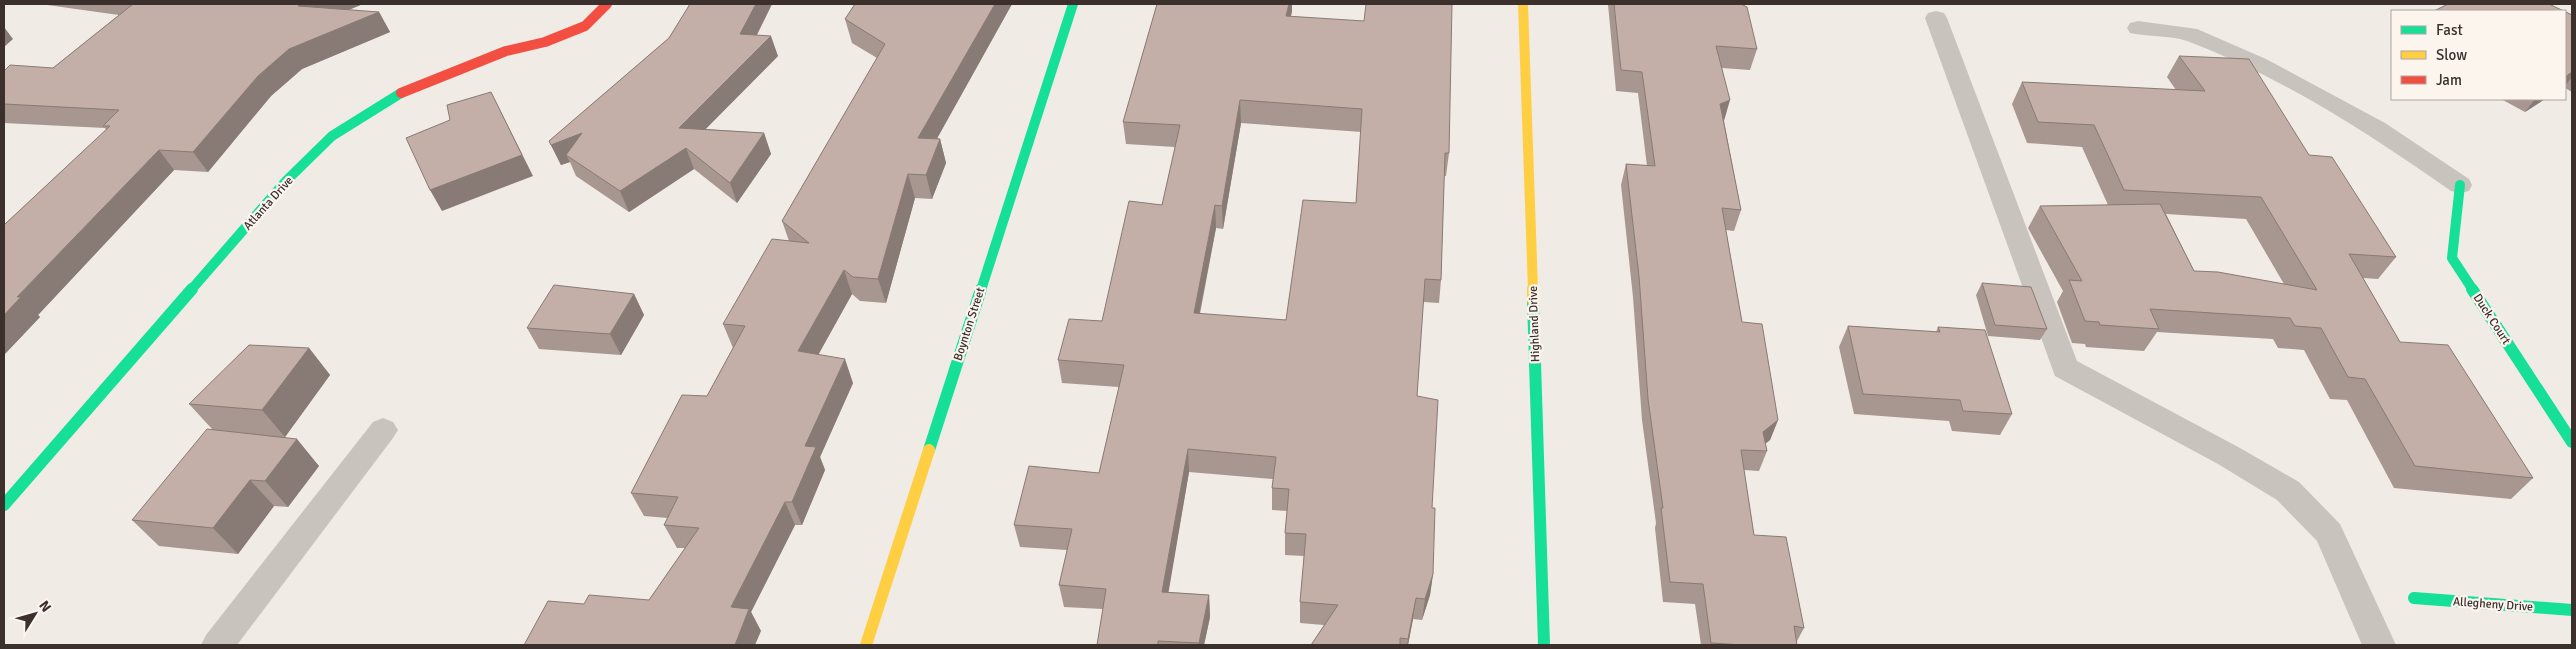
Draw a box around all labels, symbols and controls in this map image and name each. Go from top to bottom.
legend [2391,10,2566,100]
text: Fast [2436,21,2463,39]
text: Slow [2436,46,2467,64]
text: Jam [2436,71,2462,89]
street label: Atlanta Drive [240,173,296,233]
street label: Boynton Street [951,286,988,363]
street label: Highland Drive [1526,286,1543,362]
street label: Duck Court [2470,291,2514,347]
north arrow [10,589,60,639]
street label: Allegheny Drive [2452,594,2534,615]
text: N [35,597,55,615]

